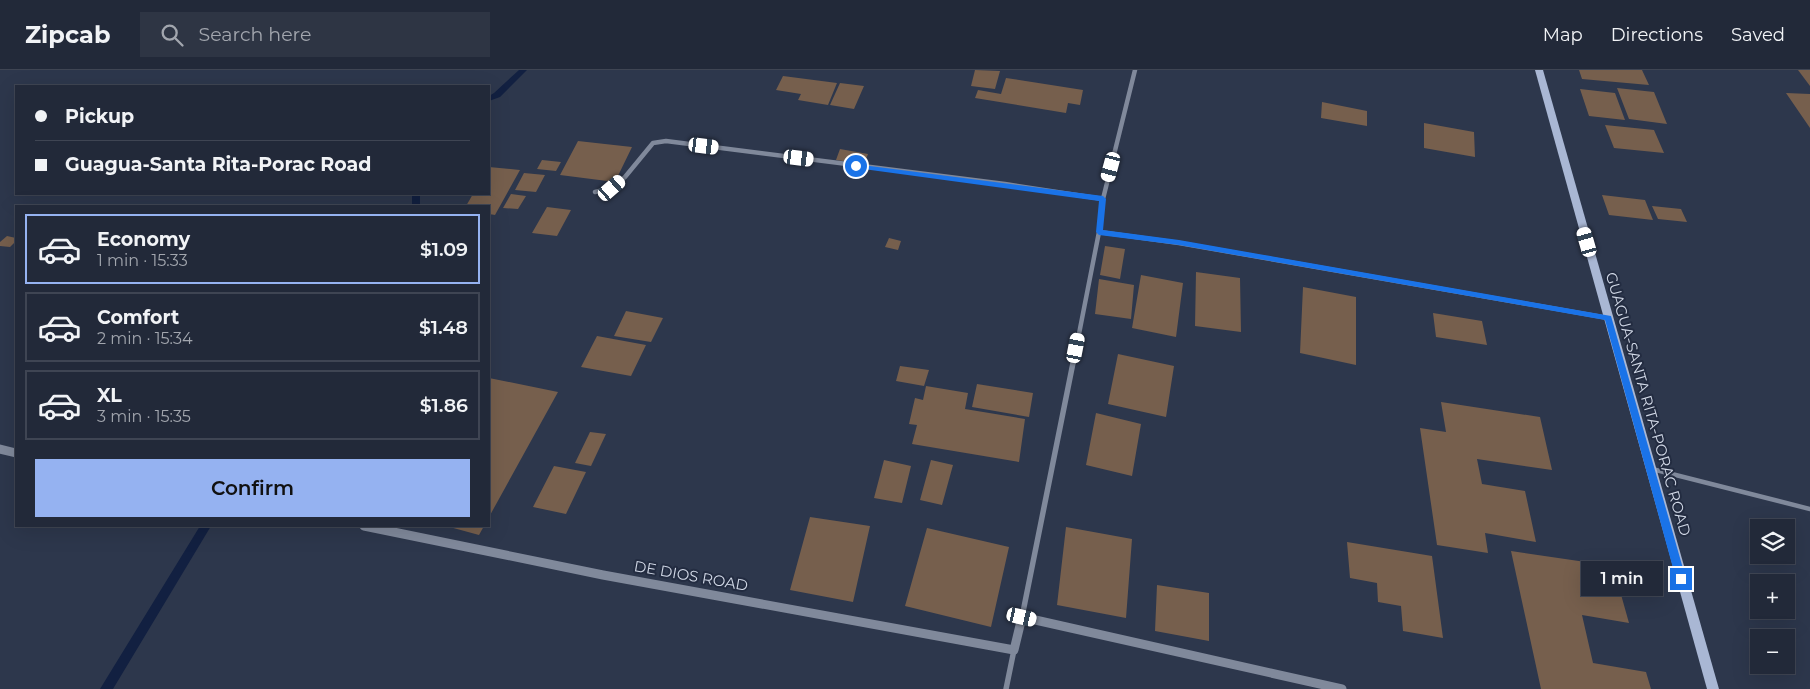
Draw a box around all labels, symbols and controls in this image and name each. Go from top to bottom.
search box [140,12,490,57]
text: Zipcab [25,20,110,49]
icon: search [158,21,186,49]
text: Search here [198,23,311,46]
text: Map [1543,24,1583,46]
text: Directions [1611,24,1703,46]
text: Saved [1731,24,1785,46]
text: Pickup [65,105,134,128]
car [688,137,719,155]
car [783,149,814,167]
car [1099,151,1122,183]
text: Guagua-Santa Rita-Porac Road [65,153,372,176]
route start [845,155,867,177]
car [595,172,628,204]
car [1575,226,1598,258]
icon: car [37,227,82,272]
text: Economy [97,228,190,251]
text: $1.09 [420,238,468,261]
text: 1 min · 15:33 [97,251,188,270]
street label: GUAGUA-SANTA RITA-PORAC ROAD [1602,270,1695,538]
icon: car [37,305,82,350]
text: Comfort [97,306,179,329]
text: $1.48 [419,316,468,339]
text: 2 min · 15:34 [97,329,193,348]
car [1065,332,1086,364]
icon: car [37,383,82,428]
text: XL [97,384,122,407]
text: $1.86 [420,394,468,417]
text: 3 min · 15:35 [97,407,191,426]
button: Confirm [35,459,470,517]
map controls [1750,519,1795,674]
button: layers [1750,519,1795,564]
street label: DE DIOS ROAD [633,556,750,595]
callout: 1 min [1581,562,1664,596]
route end [1670,568,1692,590]
text: 1 min [1601,569,1643,588]
button: + [1750,574,1795,619]
car [1005,606,1038,628]
button: − [1750,629,1795,674]

